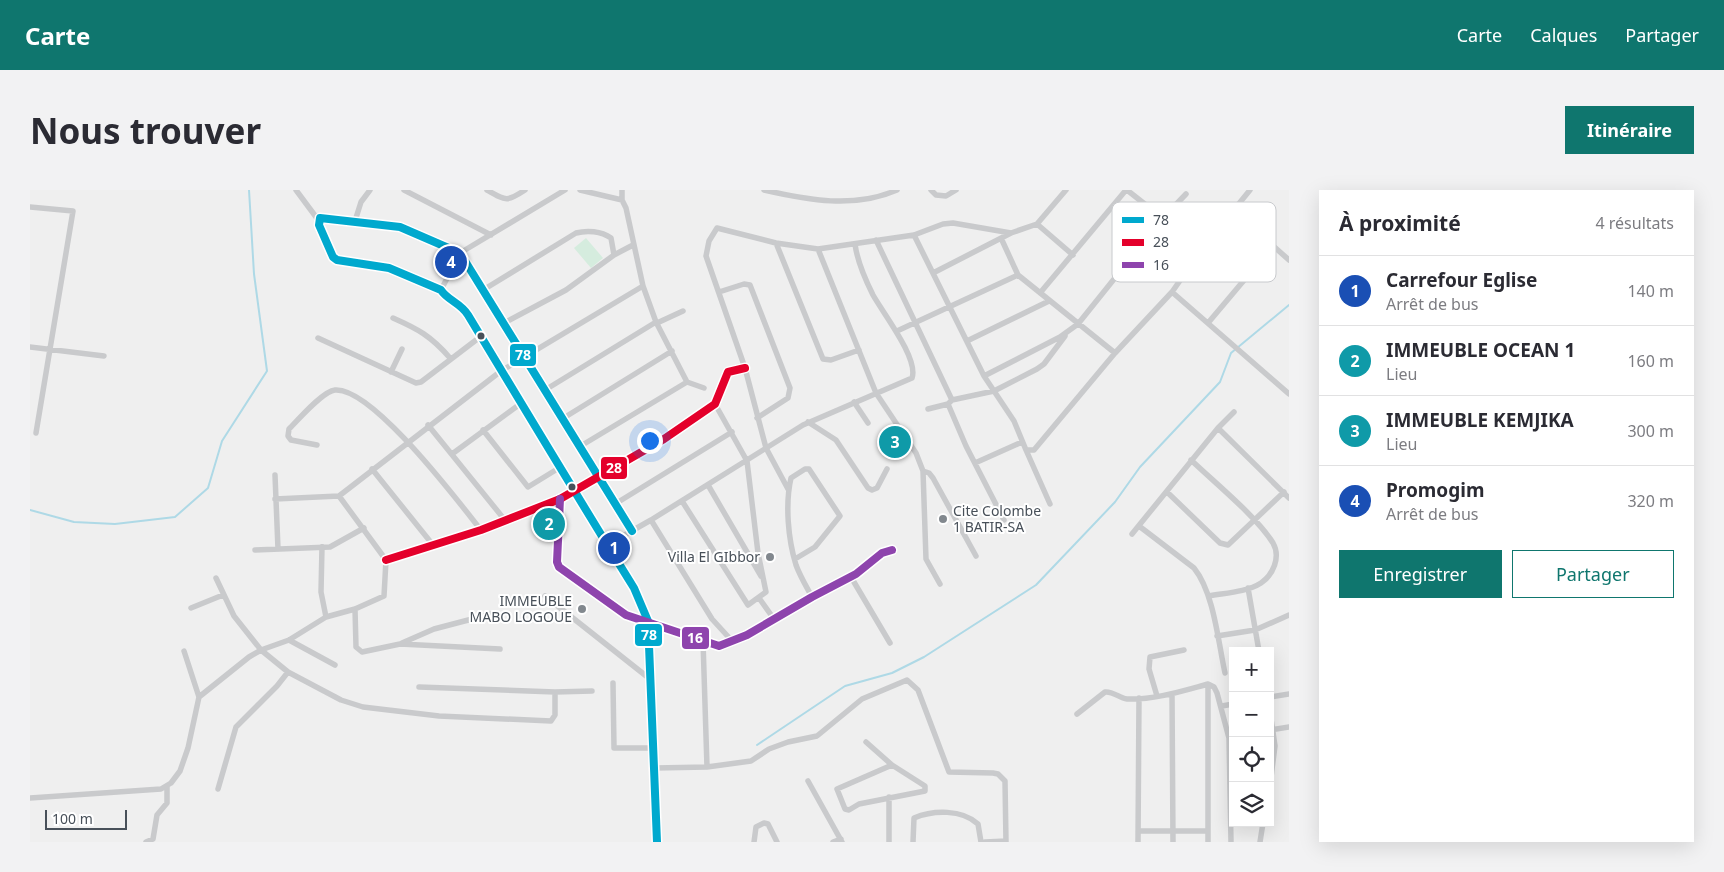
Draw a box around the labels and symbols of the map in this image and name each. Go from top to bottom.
legend [1112,202,1276,282]
text: 78 [1153,210,1169,229]
text: 28 [1153,232,1169,251]
pin: 4 [435,243,467,281]
text: 16 [1153,255,1169,274]
unlabelled marker [476,331,486,341]
line badge: 78 [509,343,537,367]
text: 78 [515,345,531,364]
pin: 3 [879,423,911,461]
your location [637,428,663,454]
line badge: 28 [600,456,628,480]
text: 28 [606,458,622,477]
unlabelled marker [567,482,577,492]
place label: Cite Colombe 1 BATIR-SA [953,501,1041,536]
pin: 2 [533,505,565,543]
marker: Cite Colombe 1 BATIR-SA [937,513,949,525]
pin: 1 [598,529,630,567]
place label: Villa El GIbbor [668,547,760,566]
marker: Villa El GIbbor [764,551,776,563]
place label: IMMEUBLE MABO LOGOUE [470,591,572,626]
marker: IMMEUBLE MABO LOGOUE [576,603,588,615]
line badge: 78 [634,623,663,647]
text: 78 [641,625,657,644]
line badge: 16 [681,626,710,650]
text: 16 [687,628,703,647]
scale bar [45,807,128,830]

